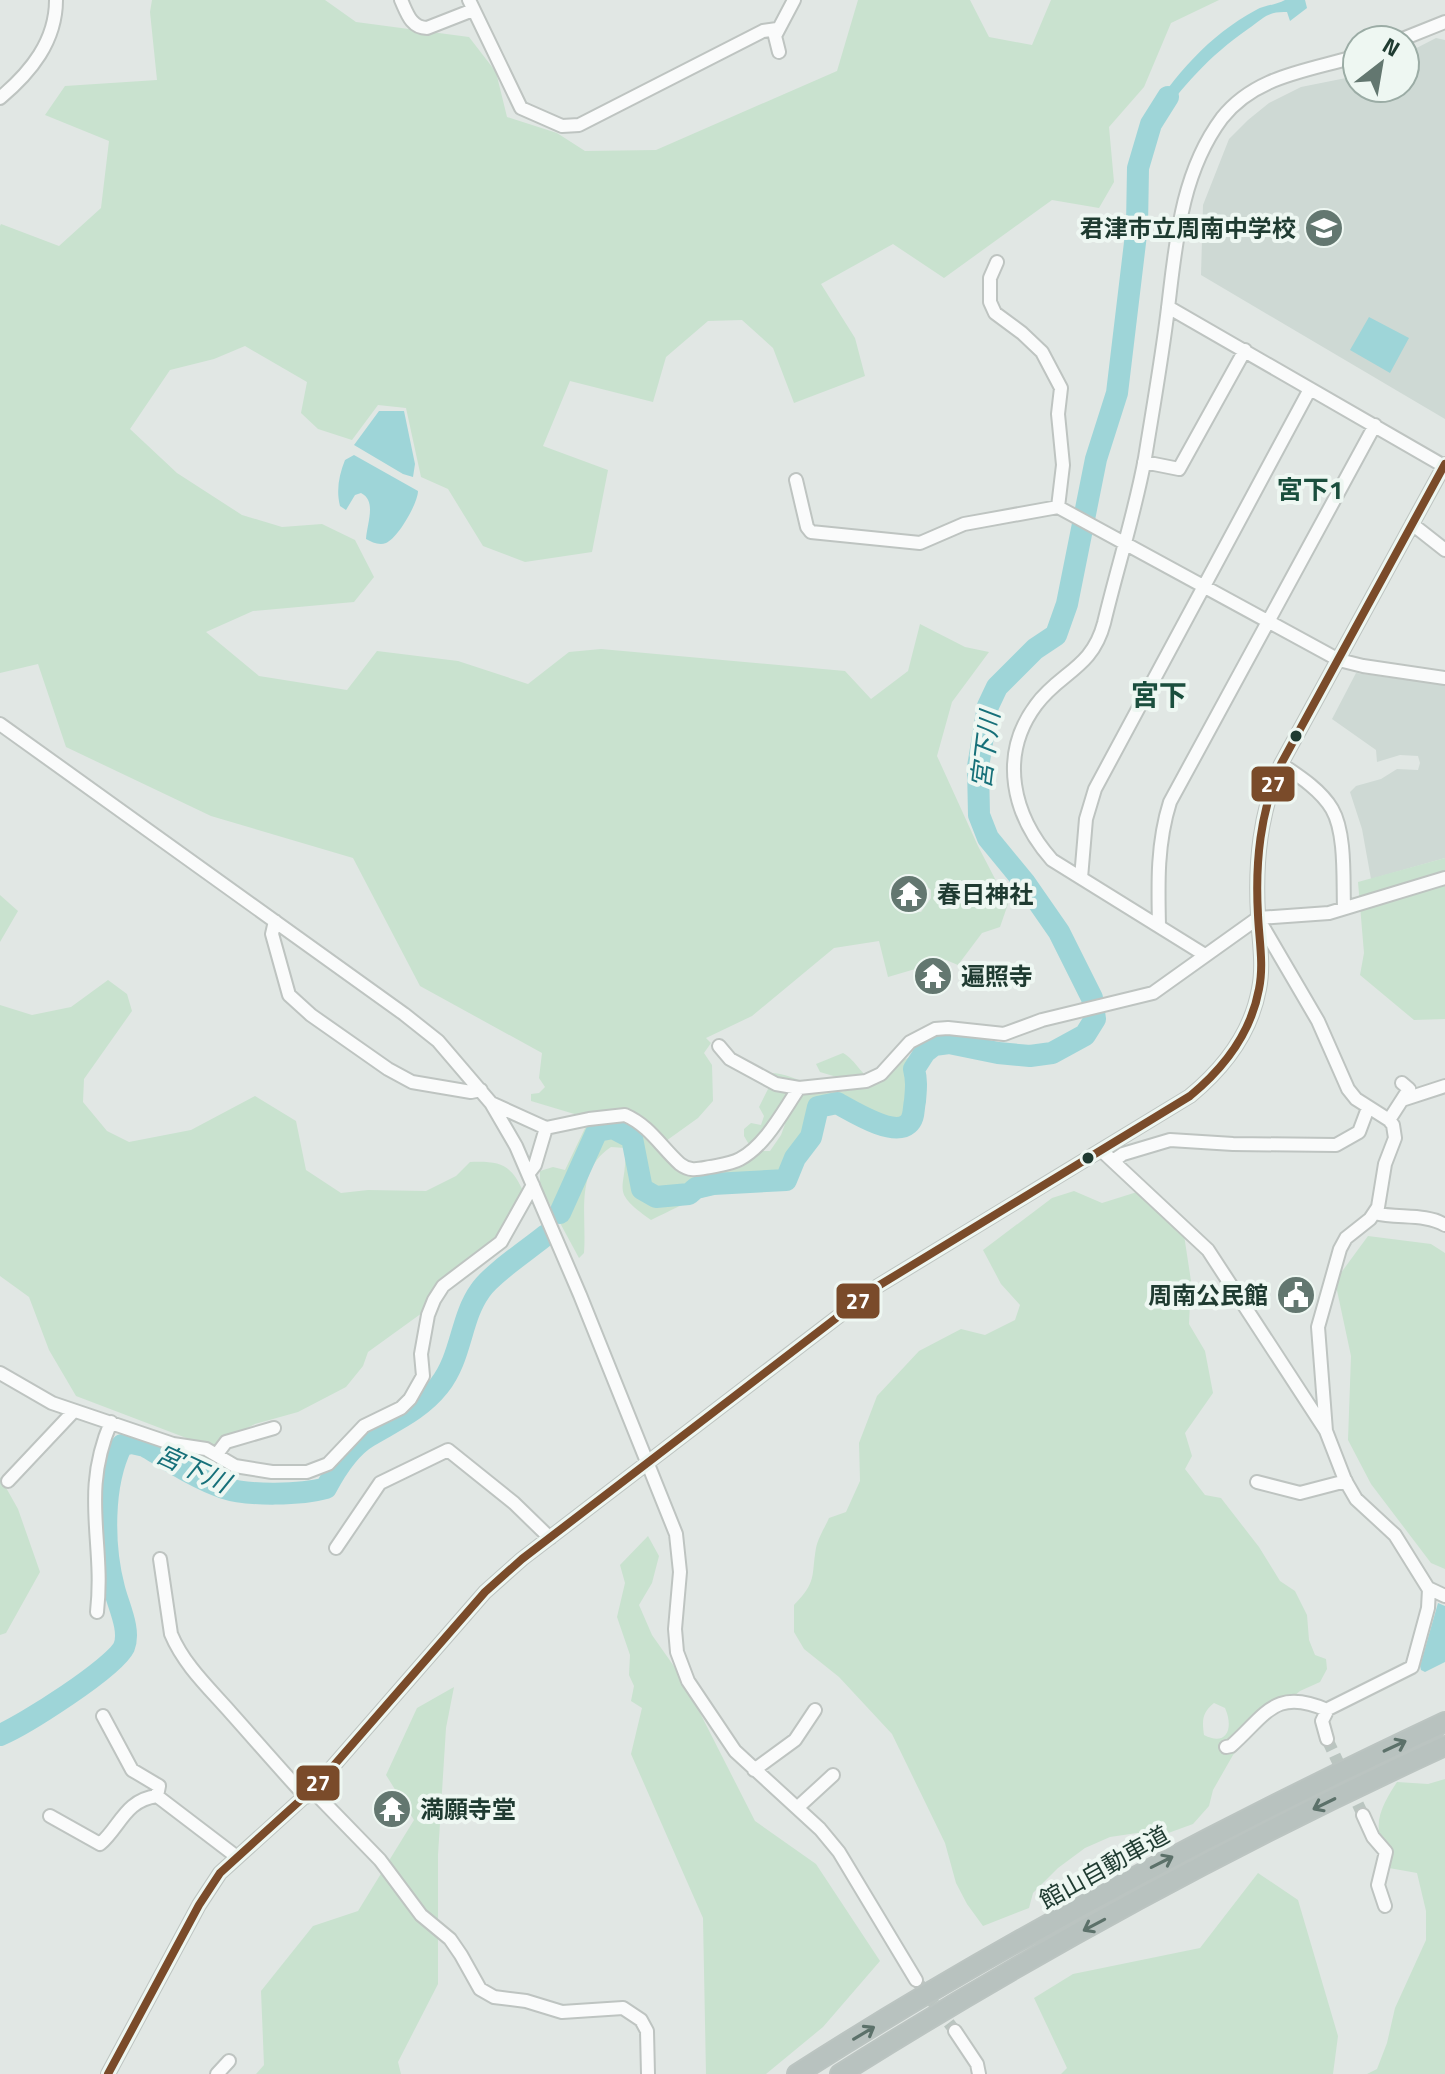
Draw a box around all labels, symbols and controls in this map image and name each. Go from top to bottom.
north arrow [1341,24,1421,104]
text: N [1376,28,1407,65]
school or university icon: 君津市立周南中学校 [1303,207,1345,249]
place label: 君津市立周南中学校 [1080,210,1296,246]
district label: 宮下1 [1277,470,1343,509]
district label: 宮下 [1131,673,1187,716]
water label: 宮下川 [961,706,1009,791]
unlabelled marker [1288,728,1304,744]
line badge: 27 [1250,765,1296,803]
text: 27 [1261,767,1285,801]
temple icon: 春日神社 [888,873,930,915]
place label: 春日神社 [937,876,1033,912]
temple icon: 遍照寺 [912,955,954,997]
place label: 遍照寺 [961,958,1033,994]
unlabelled marker [1080,1150,1096,1166]
public building icon: 周南公民館 [1275,1274,1317,1316]
place label: 周南公民館 [1148,1277,1268,1313]
line badge: 27 [835,1282,881,1320]
text: 27 [846,1284,870,1318]
water label: 宮下川 [149,1434,239,1503]
one-way arrow [1382,1738,1406,1753]
line badge: 27 [295,1764,341,1802]
text: 27 [306,1766,330,1800]
temple icon: 満願寺堂 [371,1788,413,1830]
place label: 満願寺堂 [420,1791,516,1827]
one-way arrow [1312,1797,1336,1812]
street label: 館山自動車道 [1032,1816,1176,1918]
one-way arrow [1150,1853,1173,1869]
one-way arrow [1082,1917,1106,1933]
one-way arrow [852,2025,875,2041]

